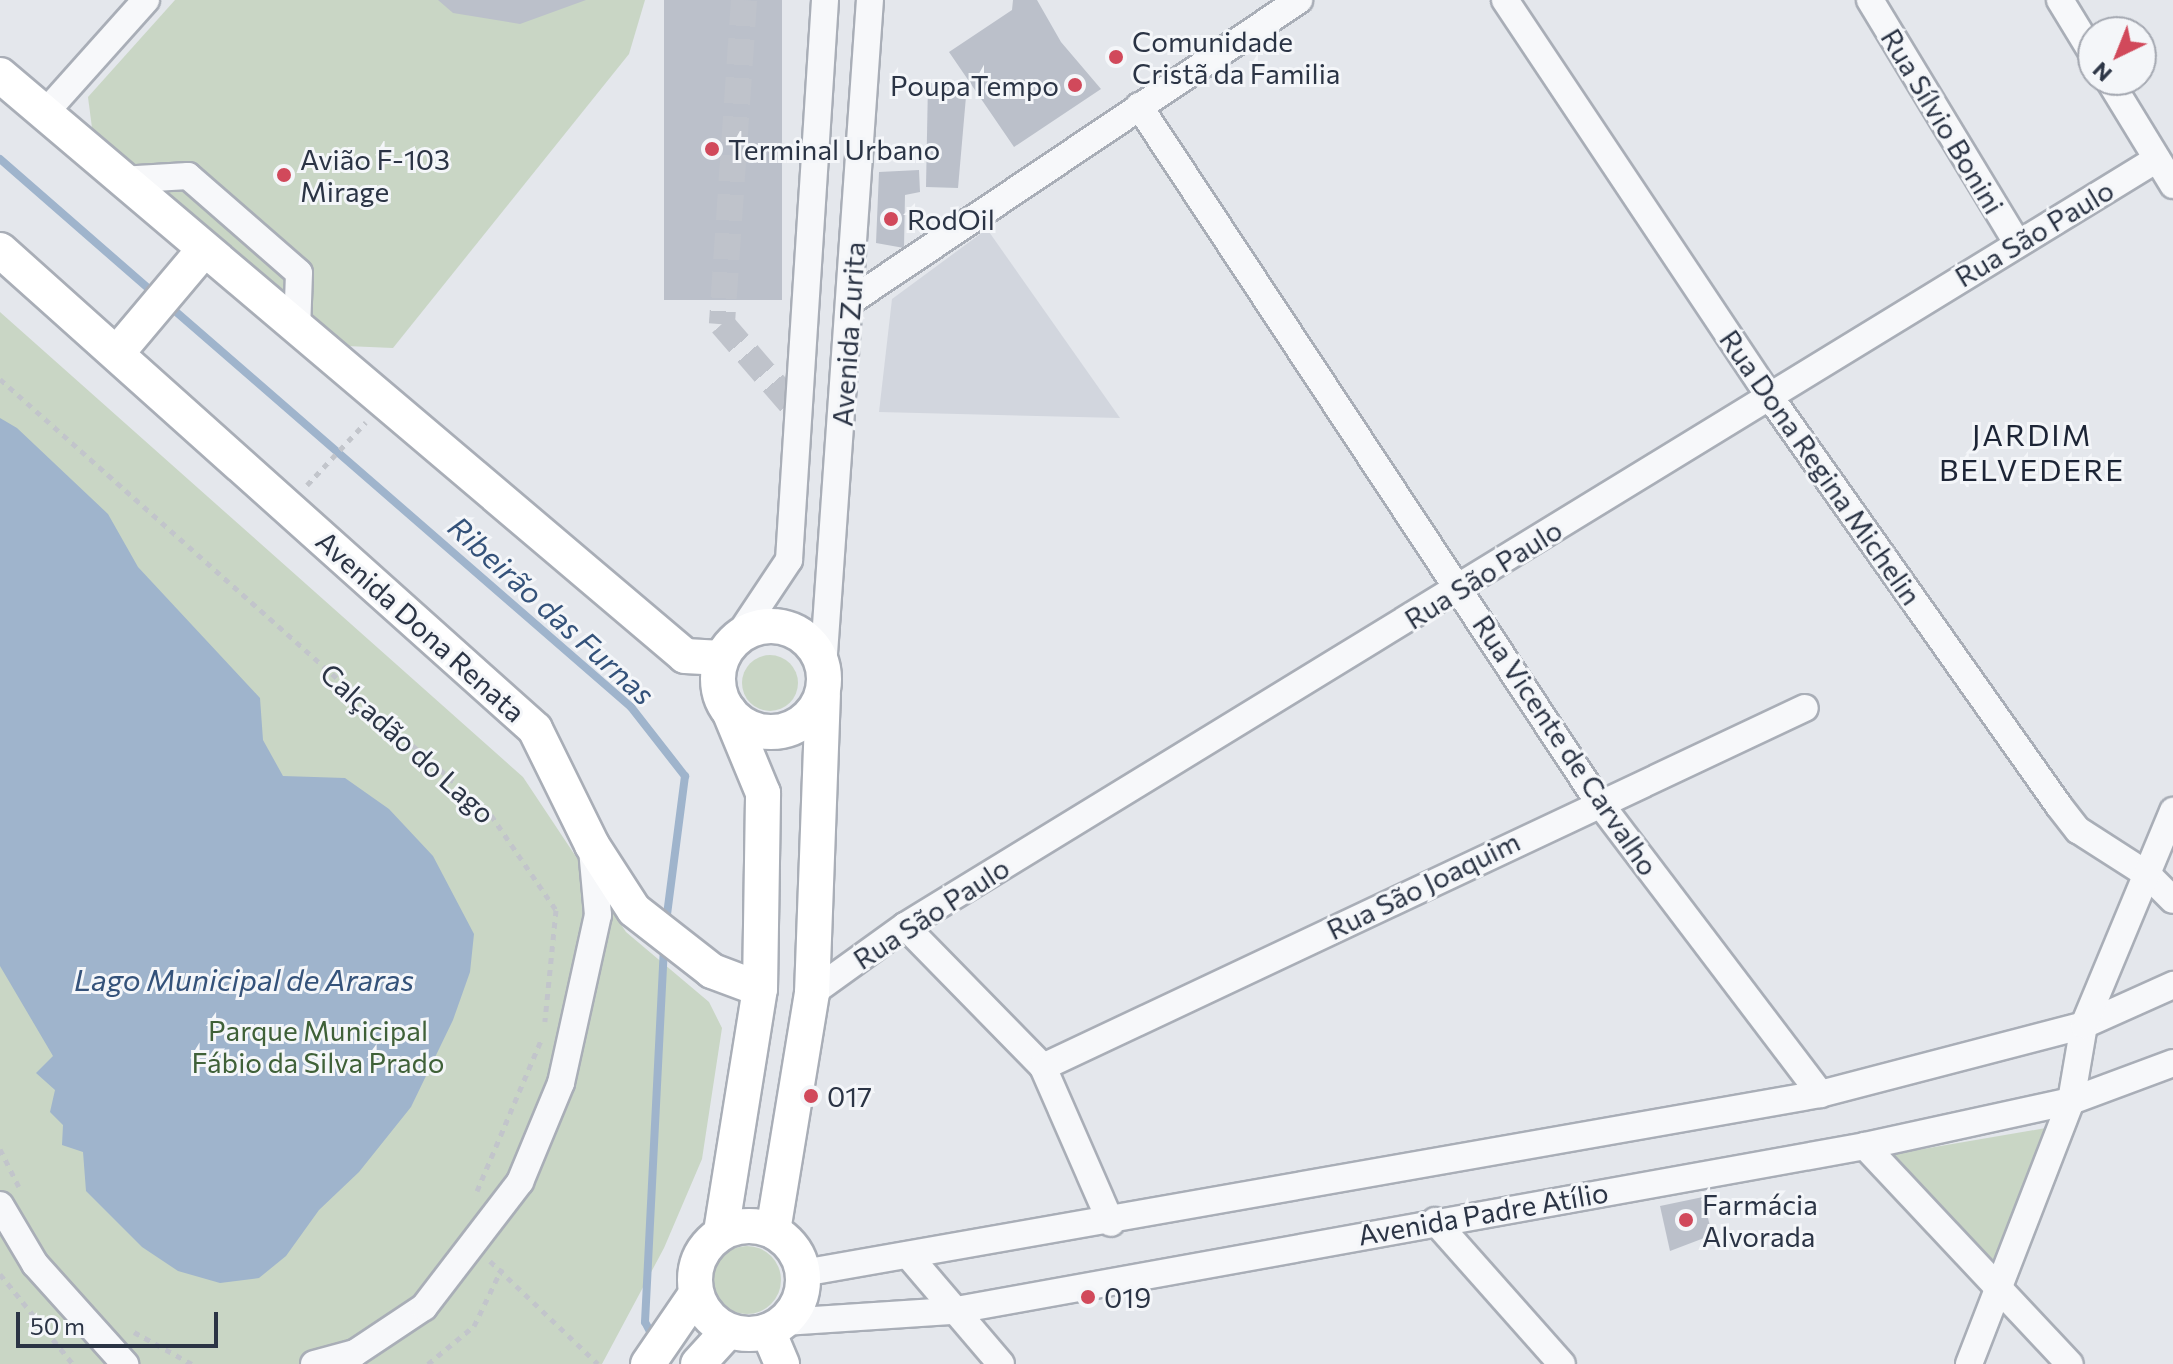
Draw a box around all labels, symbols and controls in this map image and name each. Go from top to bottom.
north arrow [2077,16,2157,96]
street label: Rua Sílvio Bonini [1875,22,2011,220]
place label: Comunidade Cristã da Familia [1132,24,1340,90]
marker: Comunidade Cristã da Familia [1107,48,1125,66]
text: N [2086,57,2117,88]
place label: PoupaTempo [890,68,1059,102]
marker: PoupaTempo [1066,76,1084,94]
place label: Terminal Urbano [728,132,940,166]
marker: Terminal Urbano [703,140,721,158]
place label: Avião F-103 Mirage [300,142,450,208]
marker: Avião F-103 Mirage [275,166,293,184]
street label: Rua São Paulo [1949,173,2119,293]
place label: RodOil [907,202,995,236]
marker: RodOil [882,210,900,228]
street label: Avenida Zurita [825,240,871,428]
street label: Rua Dona Regina Michelin [1713,323,1929,611]
district label: JARDIM BELVEDERE [1939,416,2125,486]
water label: Ribeirão das Furnas [442,508,662,712]
street label: Rua São Paulo [1398,512,1568,636]
street label: Avenida Dona Renata [310,523,532,729]
street label: Rua Vicente de Carvalho [1466,608,1666,882]
street label: Calçadão do Lago [314,656,502,830]
street label: Rua São Joaquim [1321,824,1525,946]
street label: Rua São Paulo [847,850,1015,976]
water label: Lago Municipal de Araras [74,961,414,997]
park label: Parque Municipal Fábio da Silva Prado [192,1013,444,1079]
place label: 017 [827,1079,872,1113]
marker: 017 [802,1087,820,1105]
street label: Avenida Padre Atílio [1355,1174,1611,1252]
place label: Farmácia Alvorada [1702,1187,1818,1253]
marker: Farmácia Alvorada [1677,1211,1695,1229]
place label: 019 [1104,1280,1151,1314]
marker: 019 [1079,1288,1097,1306]
scale bar [20,1296,222,1346]
text: 50 m [30,1311,85,1340]

